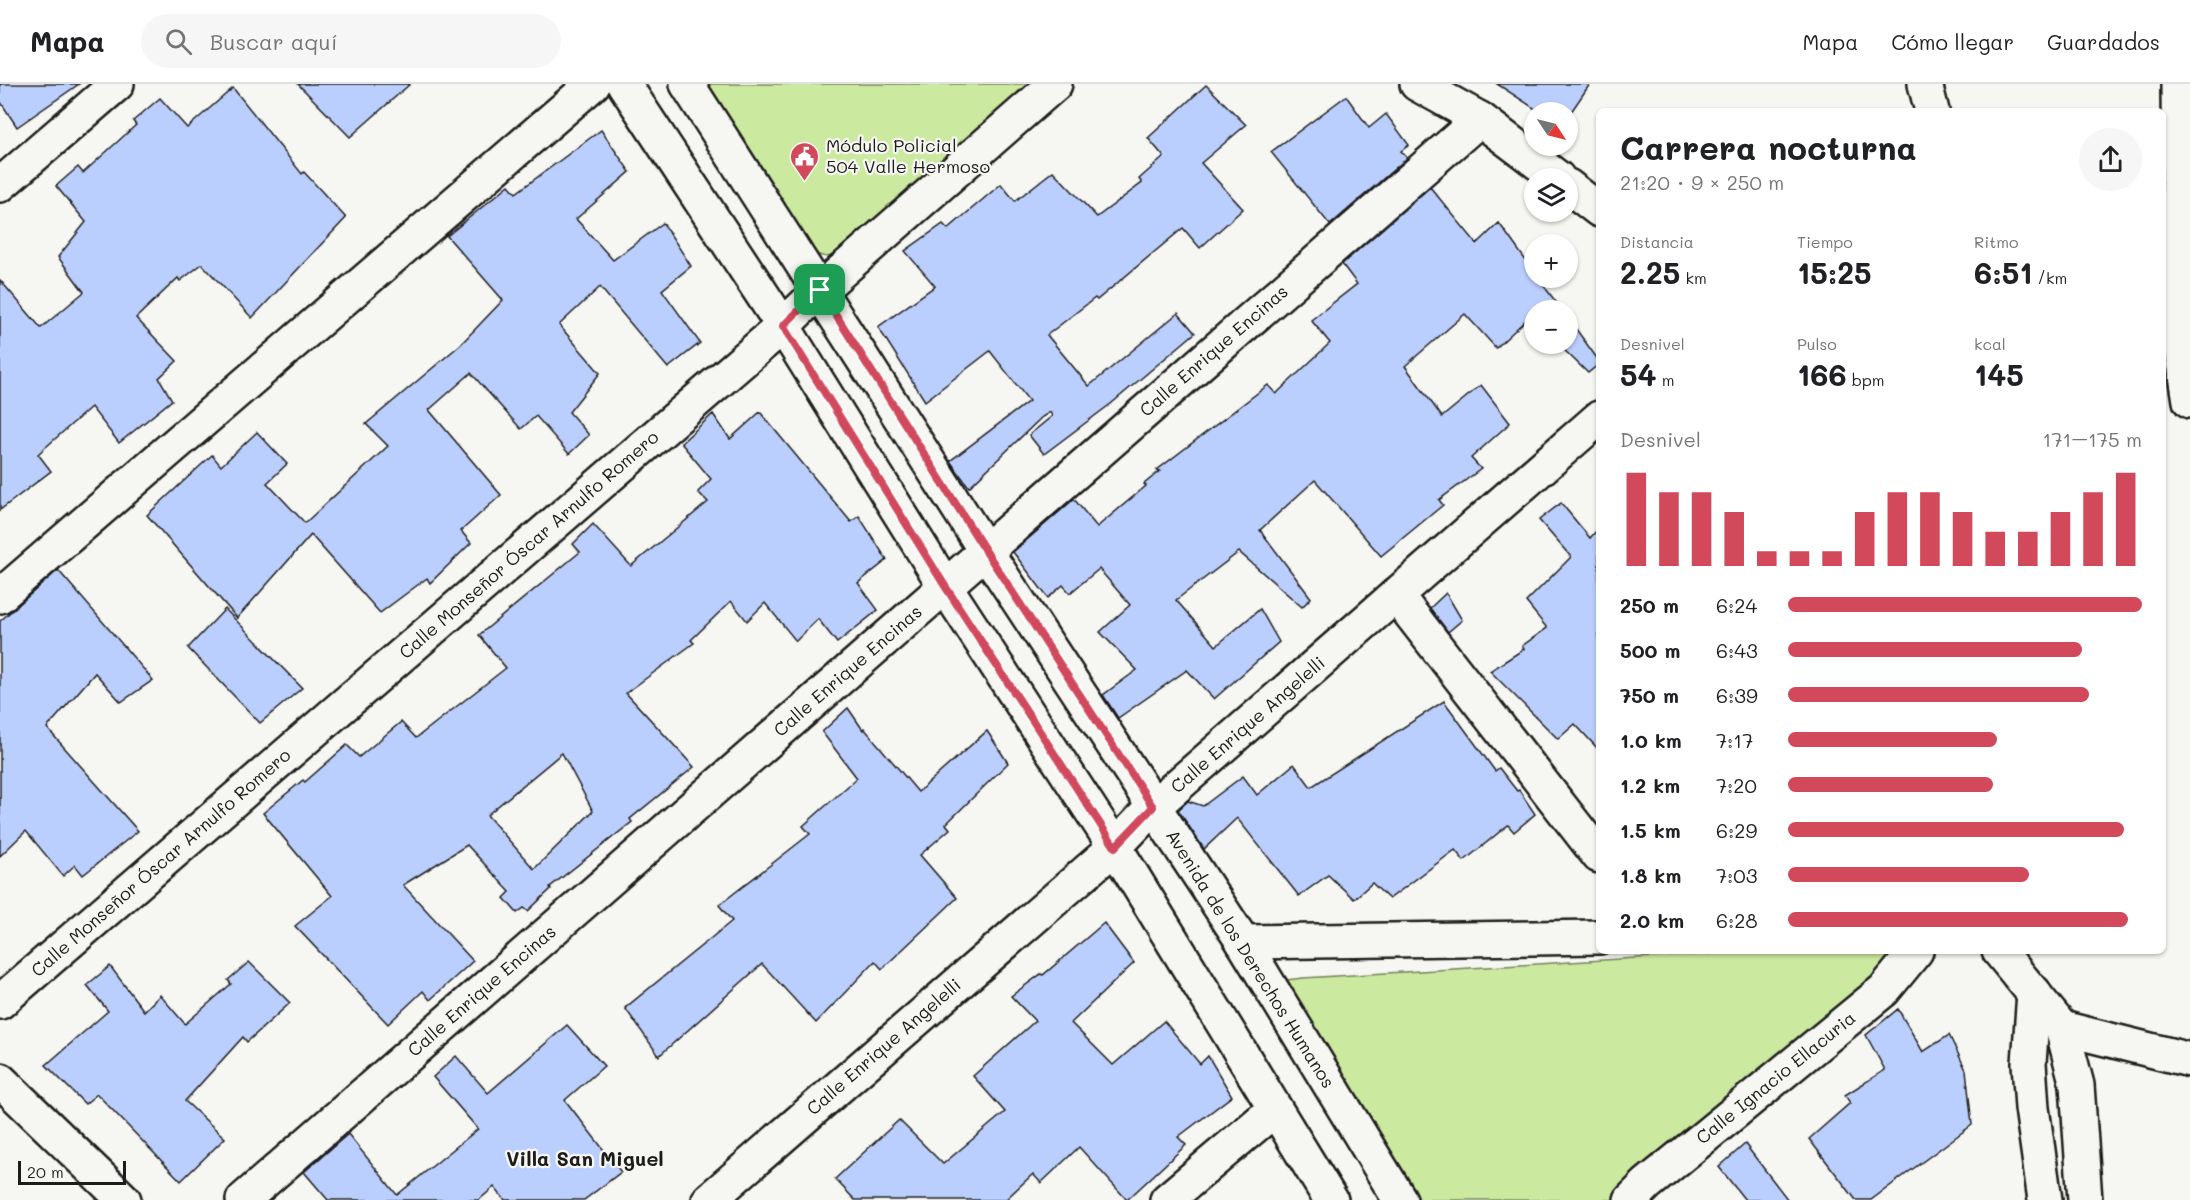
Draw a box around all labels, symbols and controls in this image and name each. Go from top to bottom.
search box [141,14,561,68]
text: Mapa [30,23,105,59]
icon: search [162,25,195,58]
text: Buscar aquí [210,27,338,56]
text: Mapa [1802,28,1858,55]
text: Cómo llegar [1891,28,2014,55]
text: Guardados [2047,28,2160,55]
north arrow [1524,102,1578,156]
map controls [1524,102,1578,354]
text: Carrera nocturna [1620,125,1917,168]
button: share [2079,128,2142,191]
place label: Módulo Policial 504 Valle Hermoso [826,133,990,178]
public building icon: Módulo Policial 504 Valle Hermoso [789,140,821,182]
button: layers [1524,168,1578,222]
text: 21:20 · 9 × 250 m [1620,169,1784,195]
text: Distancia [1620,231,1694,252]
text: Tiempo [1797,231,1853,252]
text: Ritmo [1974,231,2018,252]
button: + [1524,234,1578,288]
text: 2.25 [1620,252,1680,292]
text: 15:25 [1797,252,1872,292]
text: 6:51 [1974,252,2032,292]
pin [794,264,845,315]
text: km [1680,267,1707,288]
text: /km [2032,267,2067,288]
icon: arrive [803,273,836,306]
street label: Calle Enrique Encinas [1134,279,1293,421]
button: − [1524,300,1578,354]
text: Desnivel [1620,333,1685,354]
text: Pulso [1797,333,1837,354]
text: kcal [1974,333,2006,354]
text: 54 [1620,354,1657,394]
text: 166 [1797,354,1847,394]
text: 145 [1974,354,2024,394]
text: m [1657,369,1674,390]
text: bpm [1847,369,1885,390]
street label: Calle Monseñor Óscar Arnulfo Romero [393,425,663,664]
text: Desnivel [1620,426,1701,452]
text: 171–175 m [2043,426,2142,452]
text: 250 m [1620,592,1679,618]
text: 6:24 [1716,592,1757,618]
street label: Calle Enrique Encinas [768,599,927,741]
text: 500 m [1620,637,1680,663]
text: 6:43 [1716,637,1758,663]
street label: Calle Enrique Angelelli [1165,650,1330,798]
text: 750 m [1620,682,1679,708]
text: 6:39 [1716,682,1758,708]
text: 1.0 km [1620,727,1682,753]
text: 7:17 [1716,727,1753,753]
street label: Calle Monseñor Óscar Arnulfo Romero [25,743,295,982]
text: 1.2 km [1620,772,1680,798]
text: 7:20 [1716,772,1757,798]
text: 1.5 km [1620,817,1681,843]
text: 6:29 [1716,817,1757,843]
street label: Avenida de los Derechos Humanos [1161,825,1341,1092]
text: 1.8 km [1620,862,1681,888]
text: 7:03 [1716,862,1757,888]
text: 2.0 km [1620,907,1684,933]
text: 6:28 [1716,907,1758,933]
street label: Calle Enrique Encinas [402,919,561,1061]
street label: Calle Enrique Angelelli [801,972,966,1120]
street label: Calle Ignacio Ellacuria [1691,1005,1860,1149]
district label: Villa San Miguel [506,1145,664,1171]
scale bar [18,1158,126,1186]
text: 20 m [27,1161,64,1182]

